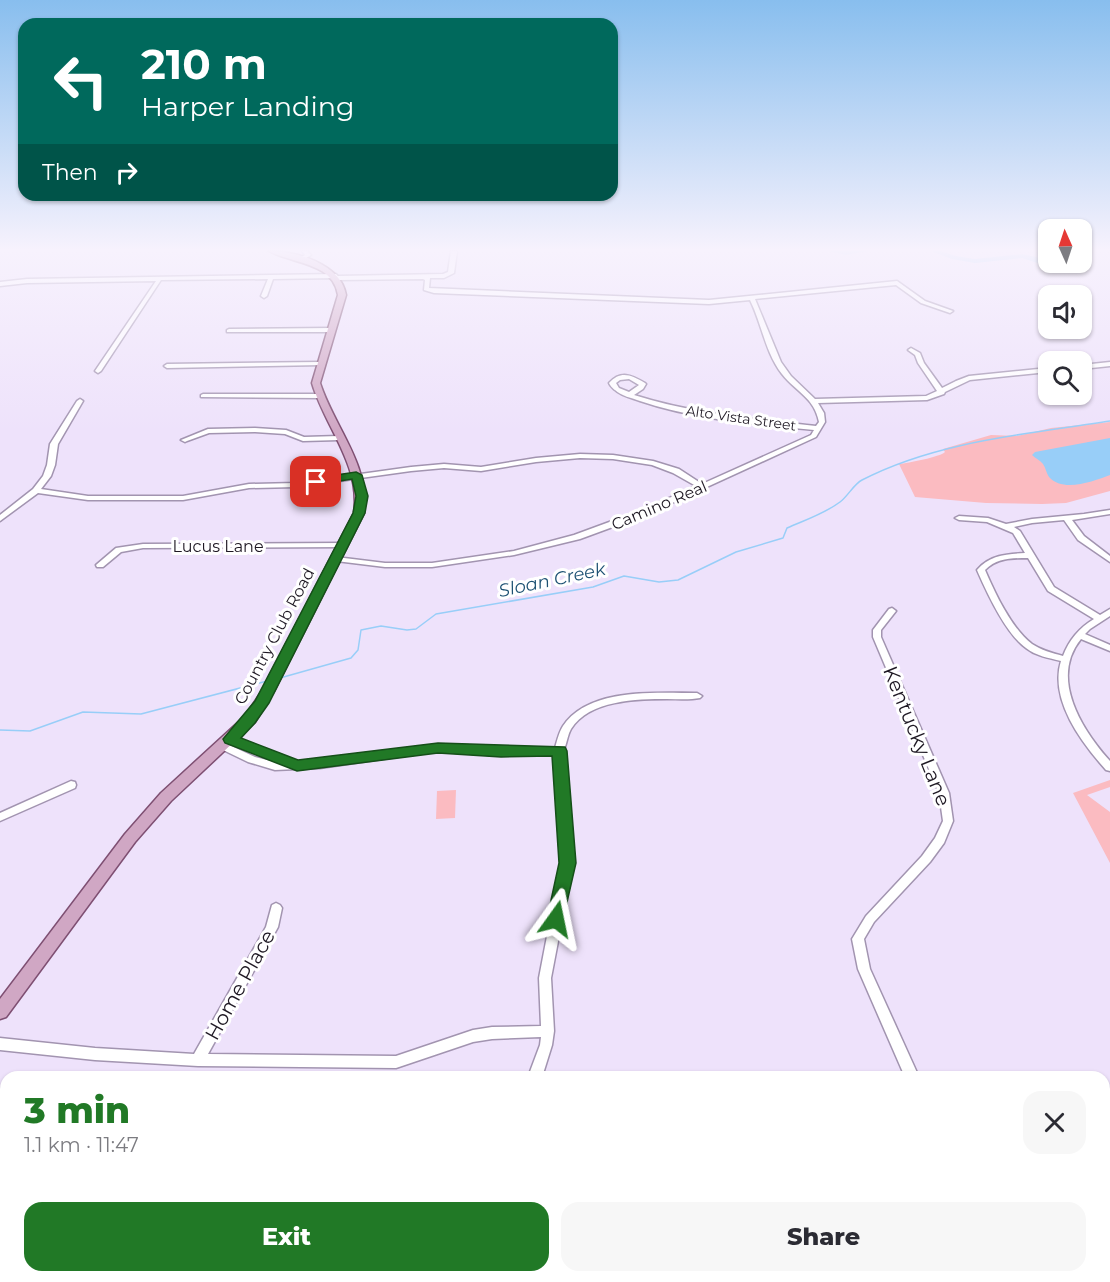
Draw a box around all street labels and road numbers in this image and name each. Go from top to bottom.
street label: Alto Vista Street [685,401,798,435]
street label: Camino Real [609,477,710,534]
street label: Lucus Lane [172,537,264,556]
street label: Country Club Road [230,565,318,708]
street label: Kentucky Lane [878,663,956,809]
street label: Home Place [200,926,280,1044]

